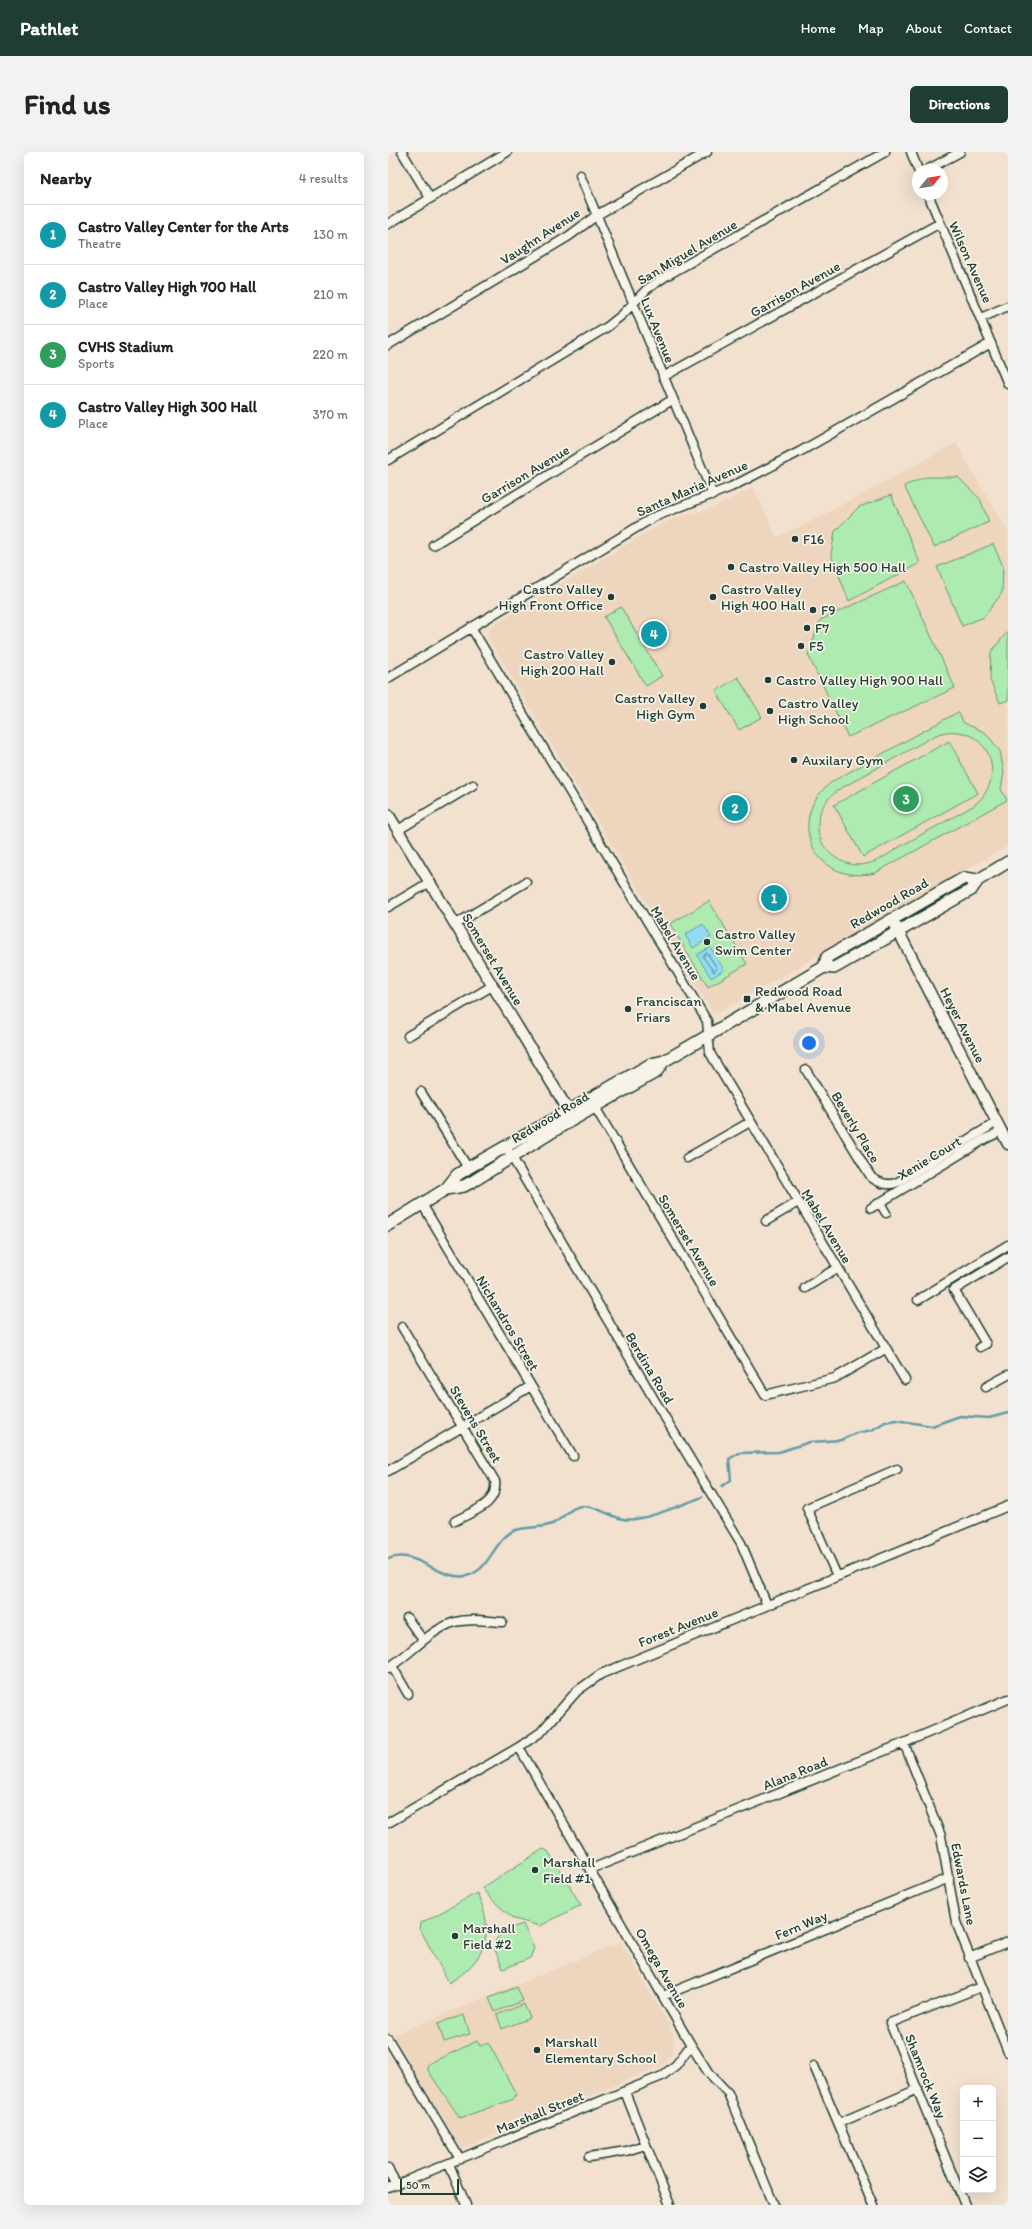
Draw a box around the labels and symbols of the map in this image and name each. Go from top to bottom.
north arrow [912,164,948,200]
street label: Vaughn Avenue [497,204,584,269]
street label: San Miguel Avenue [634,216,741,289]
street label: Wilson Avenue [945,219,996,306]
street label: Garrison Avenue [747,258,843,321]
street label: Lux Avenue [637,295,679,366]
street label: Garrison Avenue [478,441,573,508]
street label: Santa Maria Avenue [634,456,751,521]
place label: F16 [803,531,824,548]
marker: F16 [790,534,800,544]
place label: Castro Valley High 500 Hall [739,559,906,576]
marker: Castro Valley High 500 Hall [726,562,736,572]
place label: Castro Valley High Front Office [499,581,603,614]
place label: Castro Valley High 400 Hall [721,581,806,614]
marker: Castro Valley High Front Office [606,592,616,602]
marker: Castro Valley High 400 Hall [708,592,718,602]
place label: F9 [821,602,836,619]
marker: F9 [808,605,818,615]
pin: 4 [641,619,667,649]
place label: F7 [815,620,829,637]
marker: F7 [802,623,812,633]
place label: F5 [809,638,824,655]
marker: F5 [796,641,806,651]
place label: Castro Valley High 200 Hall [521,646,604,679]
marker: Castro Valley High 200 Hall [607,657,617,667]
place label: Castro Valley High 900 Hall [776,672,943,689]
marker: Castro Valley High 900 Hall [763,675,773,685]
place label: Castro Valley High Gym [615,690,695,723]
place label: Castro Valley High School [778,695,859,728]
marker: Castro Valley High Gym [698,701,708,711]
marker: Castro Valley High School [765,706,775,716]
place label: Auxilary Gym [802,752,884,769]
marker: Auxilary Gym [789,755,799,765]
pin: 3 [893,784,919,814]
pin: 2 [722,793,748,823]
street label: Redwood Road [847,874,932,933]
pin: 1 [761,883,787,913]
street label: Mabel Avenue [647,903,705,984]
street label: Somerset Avenue [458,910,527,1009]
place label: Castro Valley Swim Center [715,926,796,959]
marker: Castro Valley Swim Center [702,937,712,947]
place label: Redwood Road & Mabel Avenue [755,983,851,1016]
street label: Heyer Avenue [936,985,989,1066]
place label: Franciscan Friars [636,993,701,1026]
marker: Redwood Road & Mabel Avenue [742,994,752,1004]
marker: Franciscan Friars [623,1004,633,1014]
your location [799,1033,819,1053]
street label: Redwood Road [508,1087,592,1147]
street label: Beverly Place [828,1088,884,1166]
street label: Xenie Court [894,1133,964,1184]
street label: Mabel Avenue [798,1186,856,1267]
street label: Somerset Avenue [654,1191,723,1290]
street label: Nichandros Street [472,1273,543,1374]
street label: Berdina Road [621,1329,678,1408]
street label: Stevens Street [446,1382,505,1466]
street label: Forest Avenue [636,1604,721,1651]
street label: Alana Road [760,1753,830,1794]
street label: Edwards Lane [947,1841,980,1927]
place label: Marshall Field #1 [543,1854,595,1887]
marker: Marshall Field #1 [530,1865,540,1875]
street label: Fern Way [773,1907,830,1944]
place label: Marshall Field #2 [463,1920,515,1953]
street label: Omega Avenue [632,1925,692,2012]
marker: Marshall Field #2 [450,1931,460,1941]
street label: Shamrock Way [901,2032,950,2121]
place label: Marshall Elementary School [545,2034,657,2067]
marker: Marshall Elementary School [532,2045,542,2055]
street label: Marshall Street [494,2087,586,2138]
scale bar [400,2177,459,2196]

